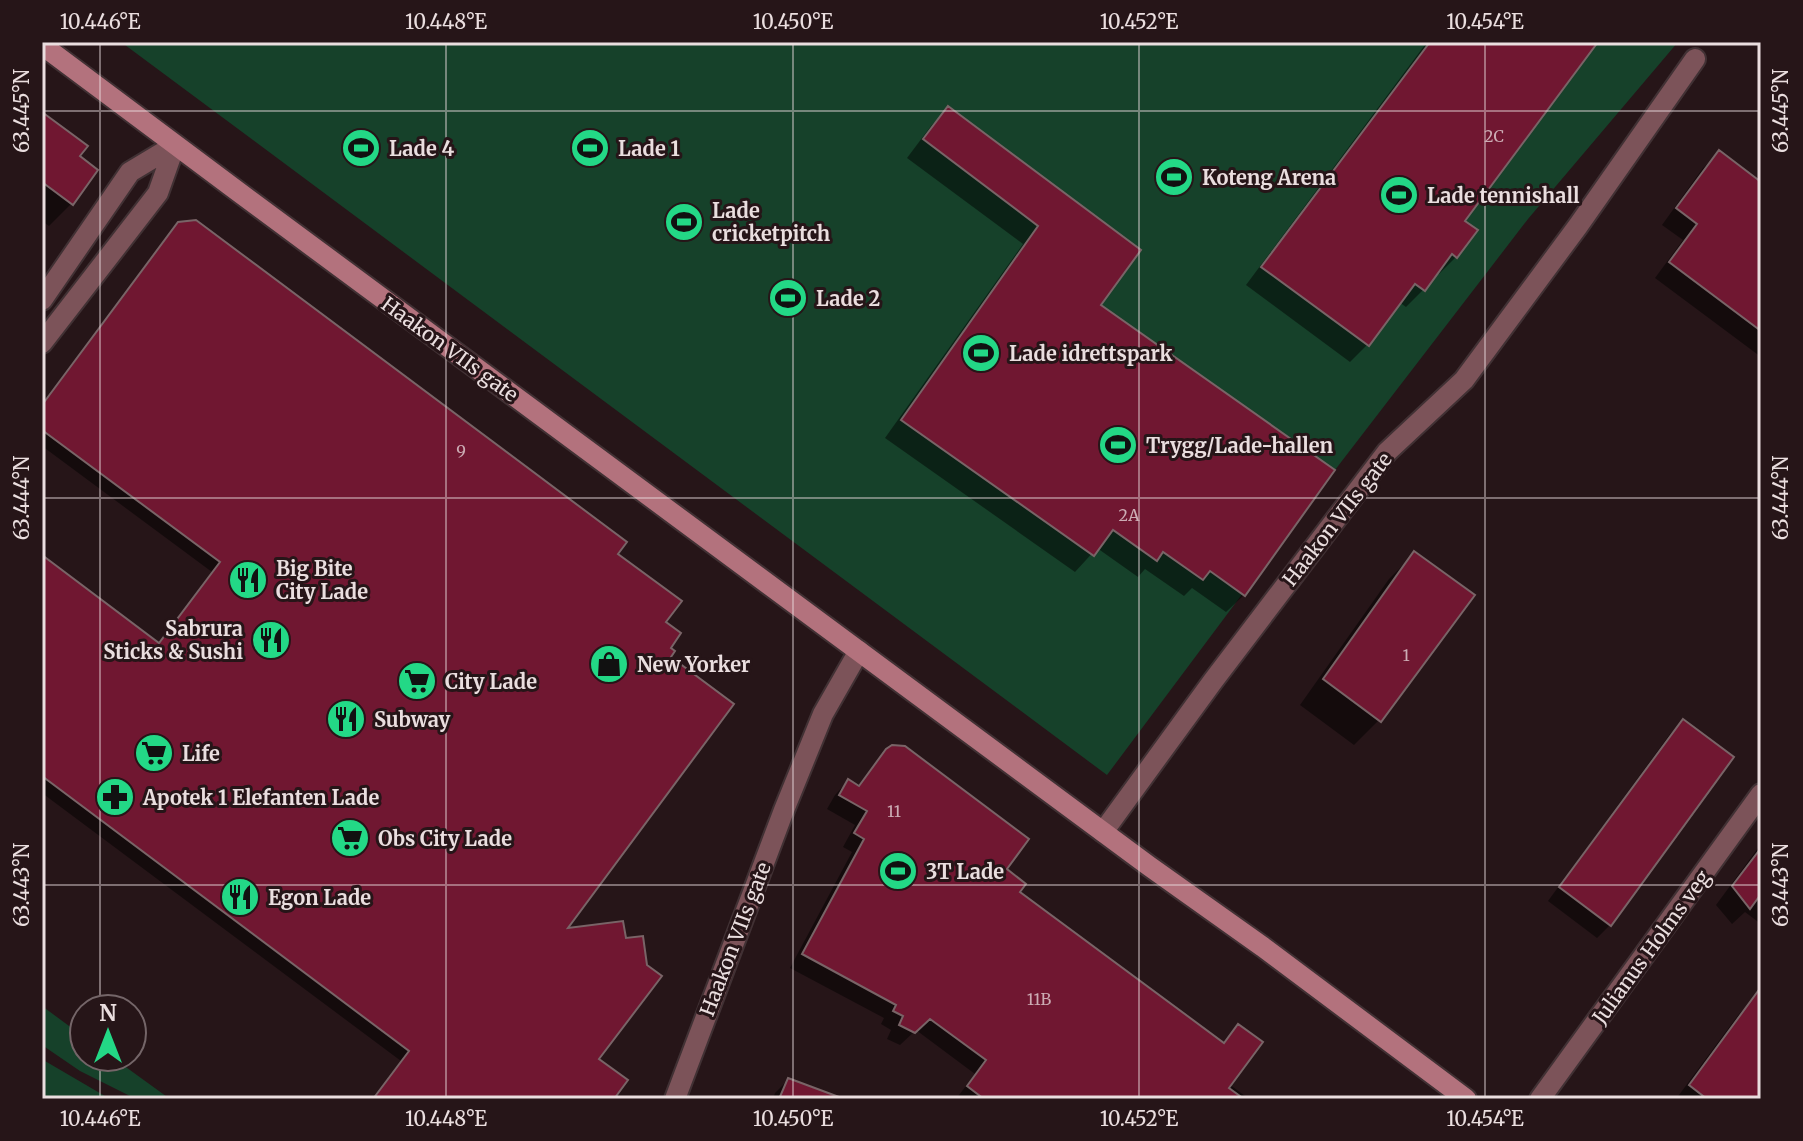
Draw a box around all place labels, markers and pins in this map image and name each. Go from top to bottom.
sports icon: Lade 4 [340,127,382,169]
sports icon: Lade 1 [569,127,611,169]
place label: Lade 4 [389,136,455,161]
place label: Lade 1 [618,136,680,161]
sports icon: Koteng Arena [1153,156,1195,198]
place label: Koteng Arena [1202,165,1336,190]
sports icon: Lade tennishall [1378,174,1420,216]
place label: Lade tennishall [1427,183,1580,208]
place label: Lade cricketpitch [712,198,831,246]
sports icon: Lade cricketpitch [663,201,705,243]
sports icon: Lade 2 [767,277,809,319]
place label: Lade 2 [816,286,881,311]
sports icon: Lade idrettspark [960,332,1002,374]
place label: Lade idrettspark [1009,341,1173,366]
sports icon: Trygg/Lade-hallen [1097,424,1139,466]
place label: Trygg/Lade-hallen [1146,433,1334,458]
place label: Big Bite City Lade [276,556,368,604]
restaurant icon: Big Bite City Lade [227,559,269,601]
place label: Sabrura Sticks & Sushi [103,616,243,664]
restaurant icon: Sabrura Sticks & Sushi [250,619,292,661]
shop icon: New Yorker [588,643,630,685]
place label: New Yorker [637,652,750,677]
supermarket icon: City Lade [396,660,438,702]
place label: City Lade [445,669,537,694]
restaurant icon: Subway [325,698,367,740]
place label: Subway [374,707,451,732]
supermarket icon: Life [133,732,175,774]
place label: Life [182,741,220,766]
pharmacy icon: Apotek 1 Elefanten Lade [94,776,136,818]
place label: Apotek 1 Elefanten Lade [142,785,379,810]
supermarket icon: Obs City Lade [329,817,371,859]
place label: Obs City Lade [378,826,512,851]
sports icon: 3T Lade [877,850,919,892]
place label: 3T Lade [926,859,1004,884]
restaurant icon: Egon Lade [219,876,261,918]
place label: Egon Lade [268,885,371,910]

